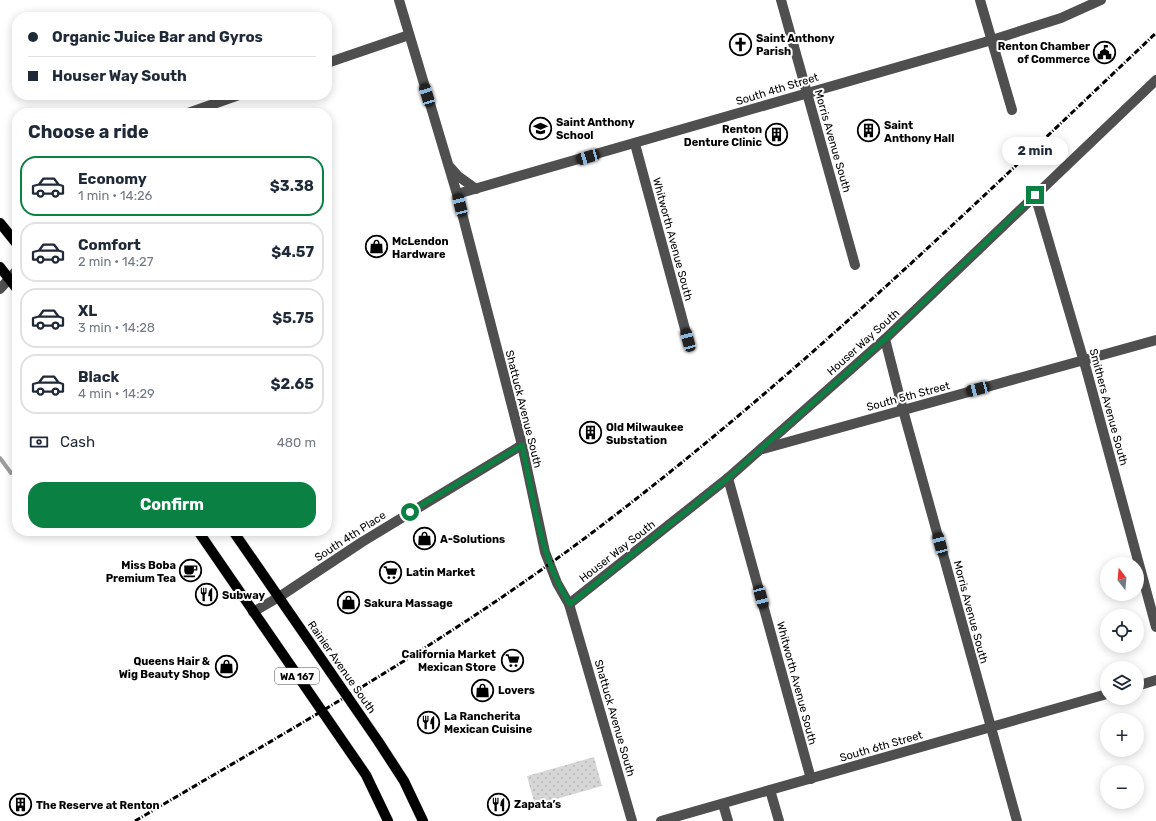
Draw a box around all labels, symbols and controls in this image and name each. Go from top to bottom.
text: Organic Juice Bar and Gyros [52,28,263,46]
church icon: Saint Anthony Parish [727,31,753,57]
place label: Saint Anthony Parish [756,32,835,58]
public building icon: Renton Chamber of Commerce [1092,39,1118,65]
place label: Renton Chamber of Commerce [998,40,1090,66]
text: Houser Way South [52,67,187,85]
street label: South 4th Street [734,71,821,108]
car [418,82,436,108]
street label: Morris Avenue South [812,88,853,194]
school or university icon: Saint Anthony School [528,115,554,141]
place label: Saint Anthony School [556,116,635,142]
building icon: Saint Anthony Hall [855,118,881,144]
place label: Saint Anthony Hall [884,119,954,145]
text: Choose a ride [28,121,149,143]
building icon: Renton Denture Clinic [764,122,790,148]
place label: Renton Denture Clinic [684,123,763,149]
callout: 2 min [1002,137,1068,165]
text: 2 min [1017,143,1053,158]
car [575,148,601,166]
icon: car [30,168,66,204]
text: Economy [78,170,147,188]
street label: Whitworth Avenue South [650,176,695,302]
text: $3.38 [270,177,314,195]
route end [1026,186,1044,204]
text: 1 min · 14:26 [78,188,152,203]
car [451,192,469,218]
icon: car [30,234,66,270]
shop icon: McLendon Hardware [364,234,390,260]
place label: McLendon Hardware [392,235,448,261]
text: Comfort [78,236,141,254]
text: $4.57 [271,243,314,261]
text: 2 min · 14:27 [78,254,153,269]
icon: car [30,300,66,336]
text: XL [78,302,97,320]
street label: Houser Way South [825,306,902,378]
text: $5.75 [272,309,314,327]
text: 3 min · 14:28 [78,320,155,335]
car [679,327,697,353]
street label: Smithers Avenue South [1087,347,1130,467]
street label: Shattuck Avenue South [503,349,544,469]
icon: car [30,366,66,402]
text: Black [78,368,119,386]
text: $2.65 [271,375,314,393]
street label: South 5th Street [865,379,952,414]
car [965,380,991,398]
text: 4 min · 14:29 [78,386,155,401]
building icon: Old Milwaukee Substation [578,420,604,446]
place label: Old Milwaukee Substation [606,421,684,447]
icon: cash [28,431,50,453]
text: Cash [60,433,95,451]
text: 480 m [277,435,316,450]
button: Confirm [28,482,316,528]
route start [401,503,419,521]
street label: South 4th Place [312,509,388,564]
street label: Houser Way South [577,518,658,585]
shop icon: A-Solutions [412,526,438,552]
car [931,531,949,557]
place label: A-Solutions [440,533,505,546]
north arrow [1100,557,1144,601]
map controls [1100,557,1144,809]
cafe icon: Miss Boba Premium Tea [178,558,204,584]
place label: Miss Boba Premium Tea [106,559,176,585]
supermarket icon: Latin Market [378,559,404,585]
street label: Morris Avenue South [951,559,991,665]
place label: Latin Market [406,566,475,579]
restaurant icon: Subway [193,582,219,608]
car [752,584,770,610]
place label: Subway [222,589,265,602]
shop icon: Sakura Massage [335,590,361,616]
place label: Sakura Massage [364,597,453,610]
button: locate [1100,609,1144,653]
street label: Rainier Avenue South [305,619,378,716]
street label: Whitworth Avenue South [774,620,819,746]
supermarket icon: California Market Mexican Store [499,647,525,673]
place label: California Market Mexican Store [402,648,496,674]
shop icon: Queens Hair & Wig Beauty Shop [213,654,239,680]
place label: Queens Hair & Wig Beauty Shop [119,655,210,681]
street label: Shattuck Avenue South [592,658,637,778]
button: layers [1100,661,1144,705]
road number: WA 167 [275,668,319,684]
shop icon: Lovers [470,677,496,703]
place label: Lovers [498,684,535,697]
restaurant icon: La Rancherita Mexican Cuisine [415,709,441,735]
place label: La Rancherita Mexican Cuisine [444,710,533,736]
button: + [1100,713,1144,757]
street label: South 6th Street [838,728,925,765]
button: − [1100,765,1144,809]
restaurant icon: Zapata’s [485,791,511,817]
building icon: The Reserve at Renton [8,792,34,818]
place label: Zapata’s [514,798,561,811]
place label: The Reserve at Renton [36,799,160,812]

